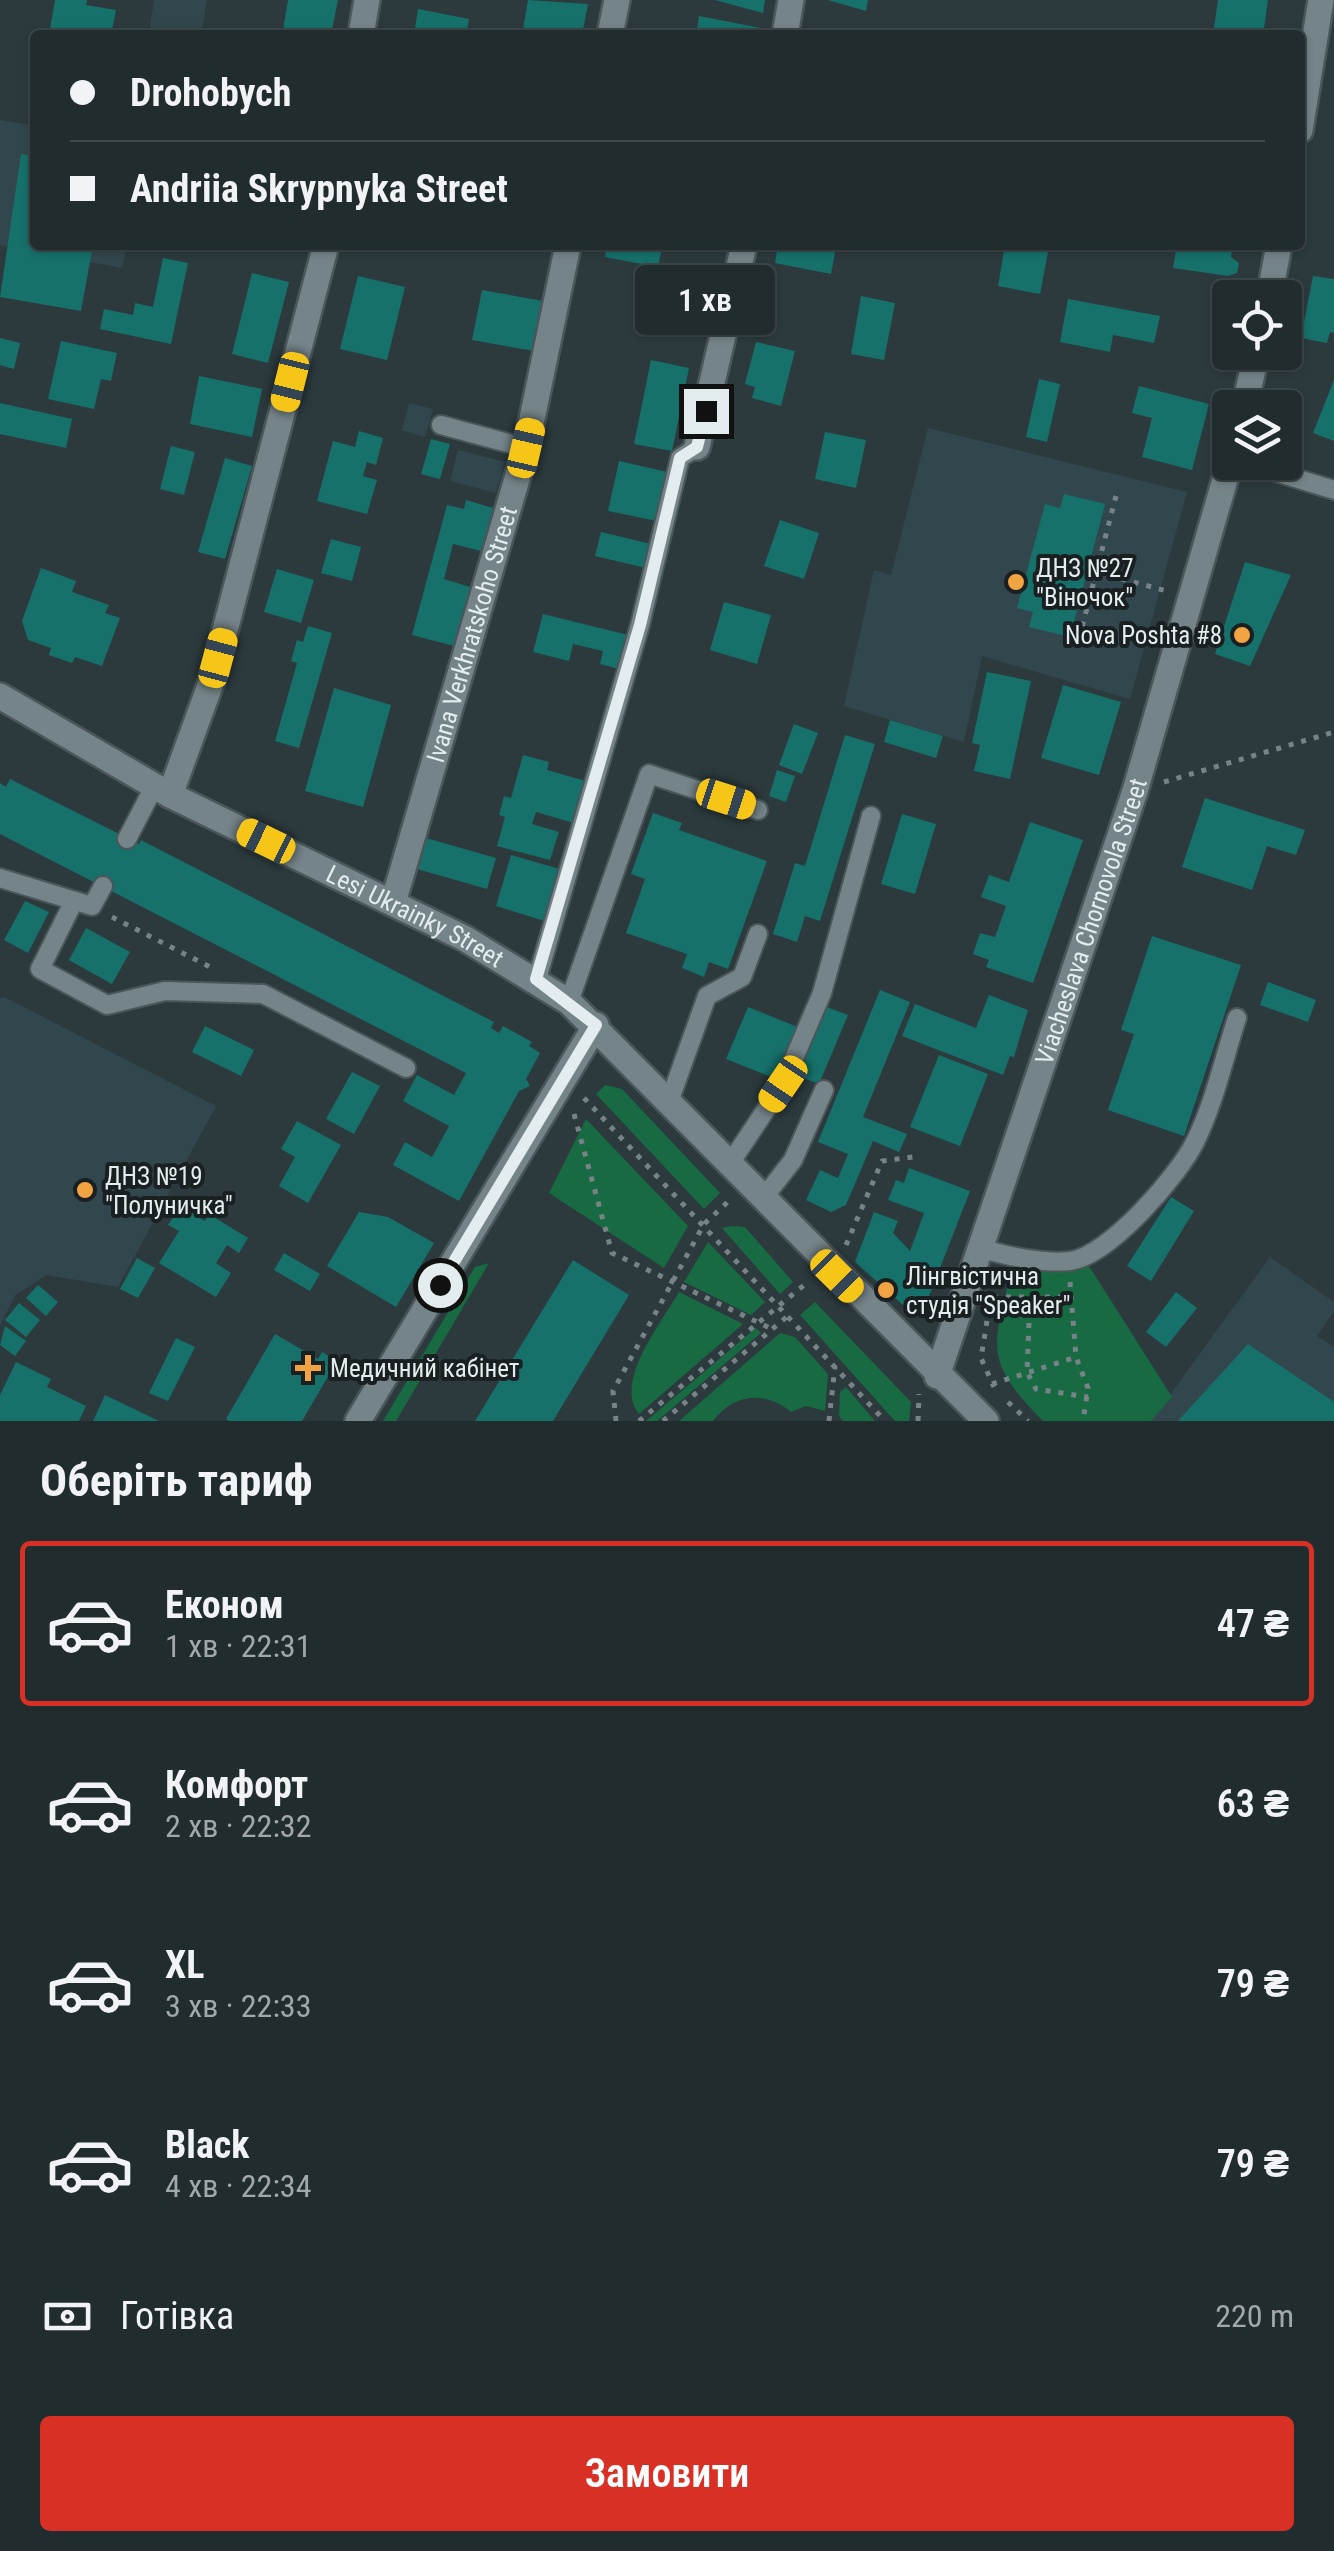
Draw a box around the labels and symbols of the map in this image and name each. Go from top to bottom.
callout: 1 хв [636,266,776,336]
car [268,349,312,415]
route end [684,389,729,434]
car [505,415,547,481]
street label: Ivana Verkhratskoho Street [421,503,523,766]
place label: ДНЗ №27 "Віночок" [1036,554,1134,612]
marker: ДНЗ №27 "Віночок" [1005,571,1027,593]
place label: Nova Poshta #8 [1065,621,1222,650]
marker: Nova Poshta #8 [1231,624,1253,646]
car [196,625,240,691]
car [693,775,759,823]
street label: Viacheslava Chornovola Street [1029,775,1153,1068]
car [232,814,300,868]
street label: Lesi Ukrainky Street [322,859,509,974]
car [754,1051,812,1117]
place label: ДНЗ №19 "Полуничка" [105,1162,233,1220]
marker: ДНЗ №19 "Полуничка" [74,1179,96,1201]
car [805,1244,869,1308]
place label: Лінгвістична студія "Speaker" [906,1262,1071,1320]
route start [418,1263,463,1308]
marker: Лінгвістична студія "Speaker" [875,1279,897,1301]
place label: Медичний кабінет [330,1354,519,1383]
marker: Медичний кабінет [295,1355,321,1381]

